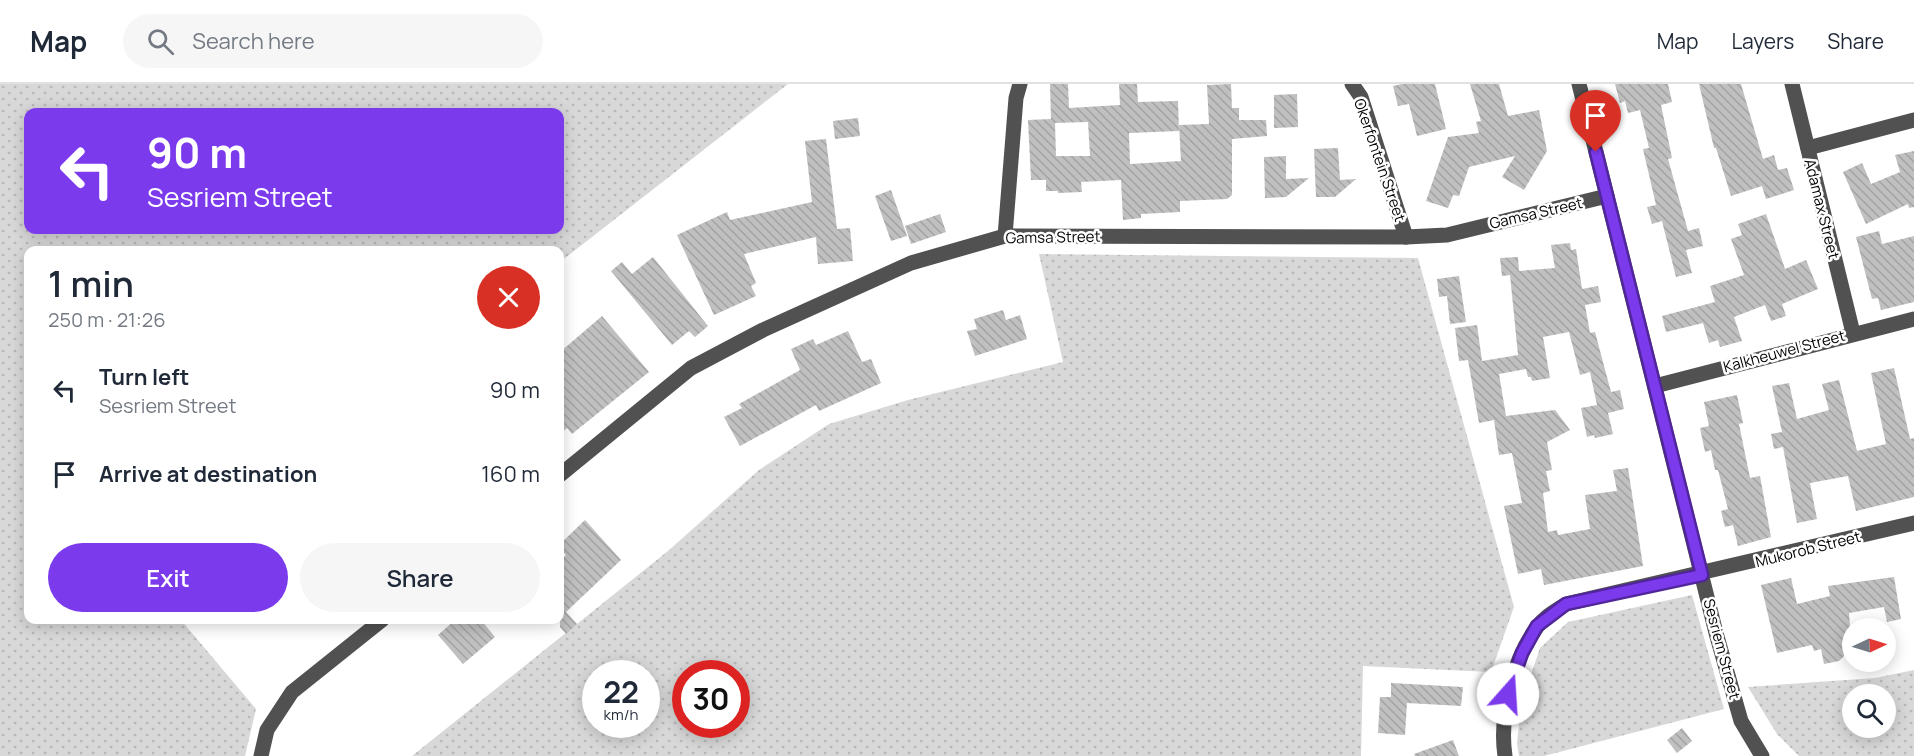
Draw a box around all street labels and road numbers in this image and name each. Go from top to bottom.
street label: Okerfontein Street [1349,96,1411,224]
street label: Adamax Street [1799,157,1845,261]
street label: Gamsa Street [1487,192,1585,234]
street label: Gamsa Street [1005,226,1101,248]
street label: Kalkheuwel Street [1721,325,1847,377]
street label: Mukorob Street [1753,526,1863,572]
street label: Sesriem Street [1699,596,1745,702]

